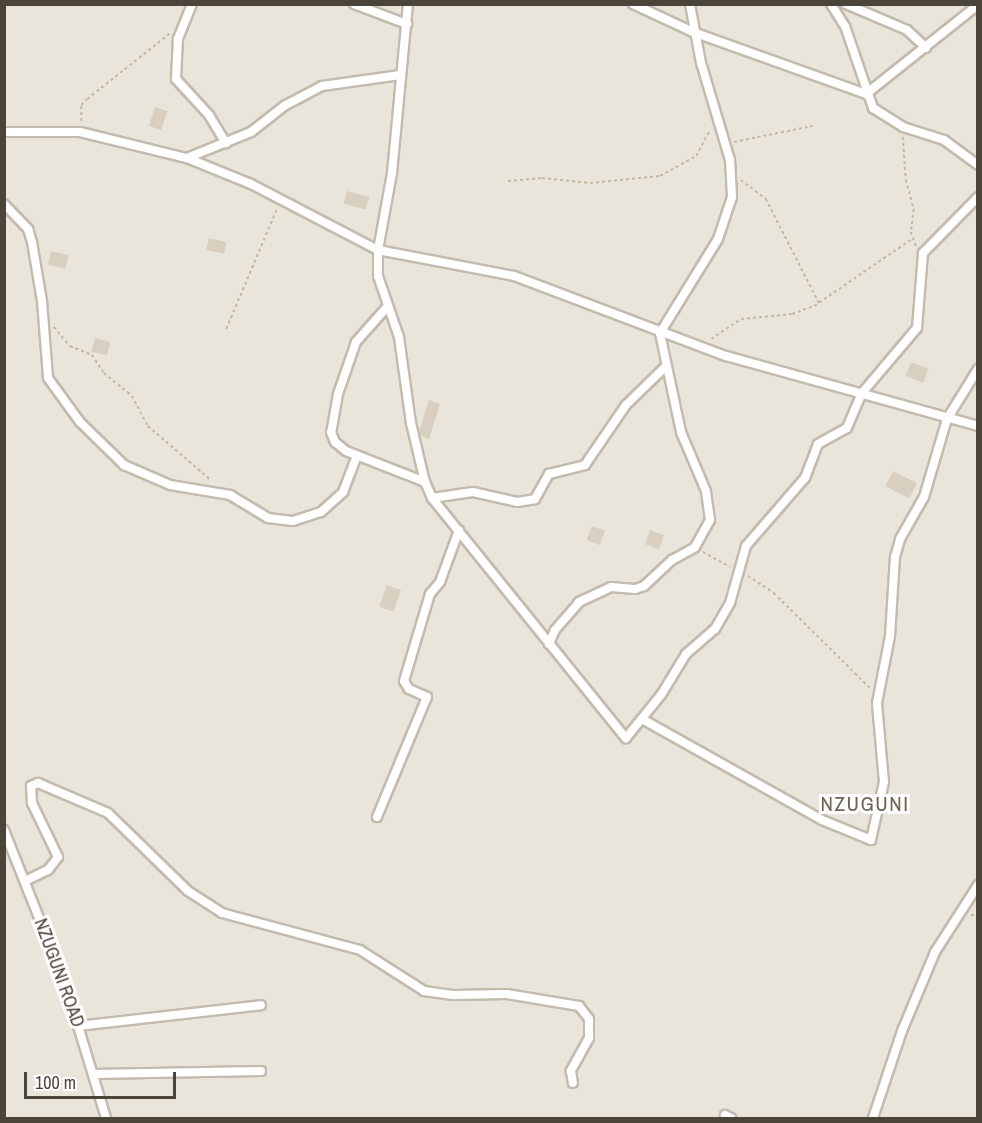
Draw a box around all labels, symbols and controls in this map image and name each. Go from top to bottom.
district label: NZUGUNI [821,791,909,817]
street label: NZUGUNI ROAD [29,916,89,1030]
scale bar [27,1060,178,1098]
text: 100 m [35,1070,76,1095]

